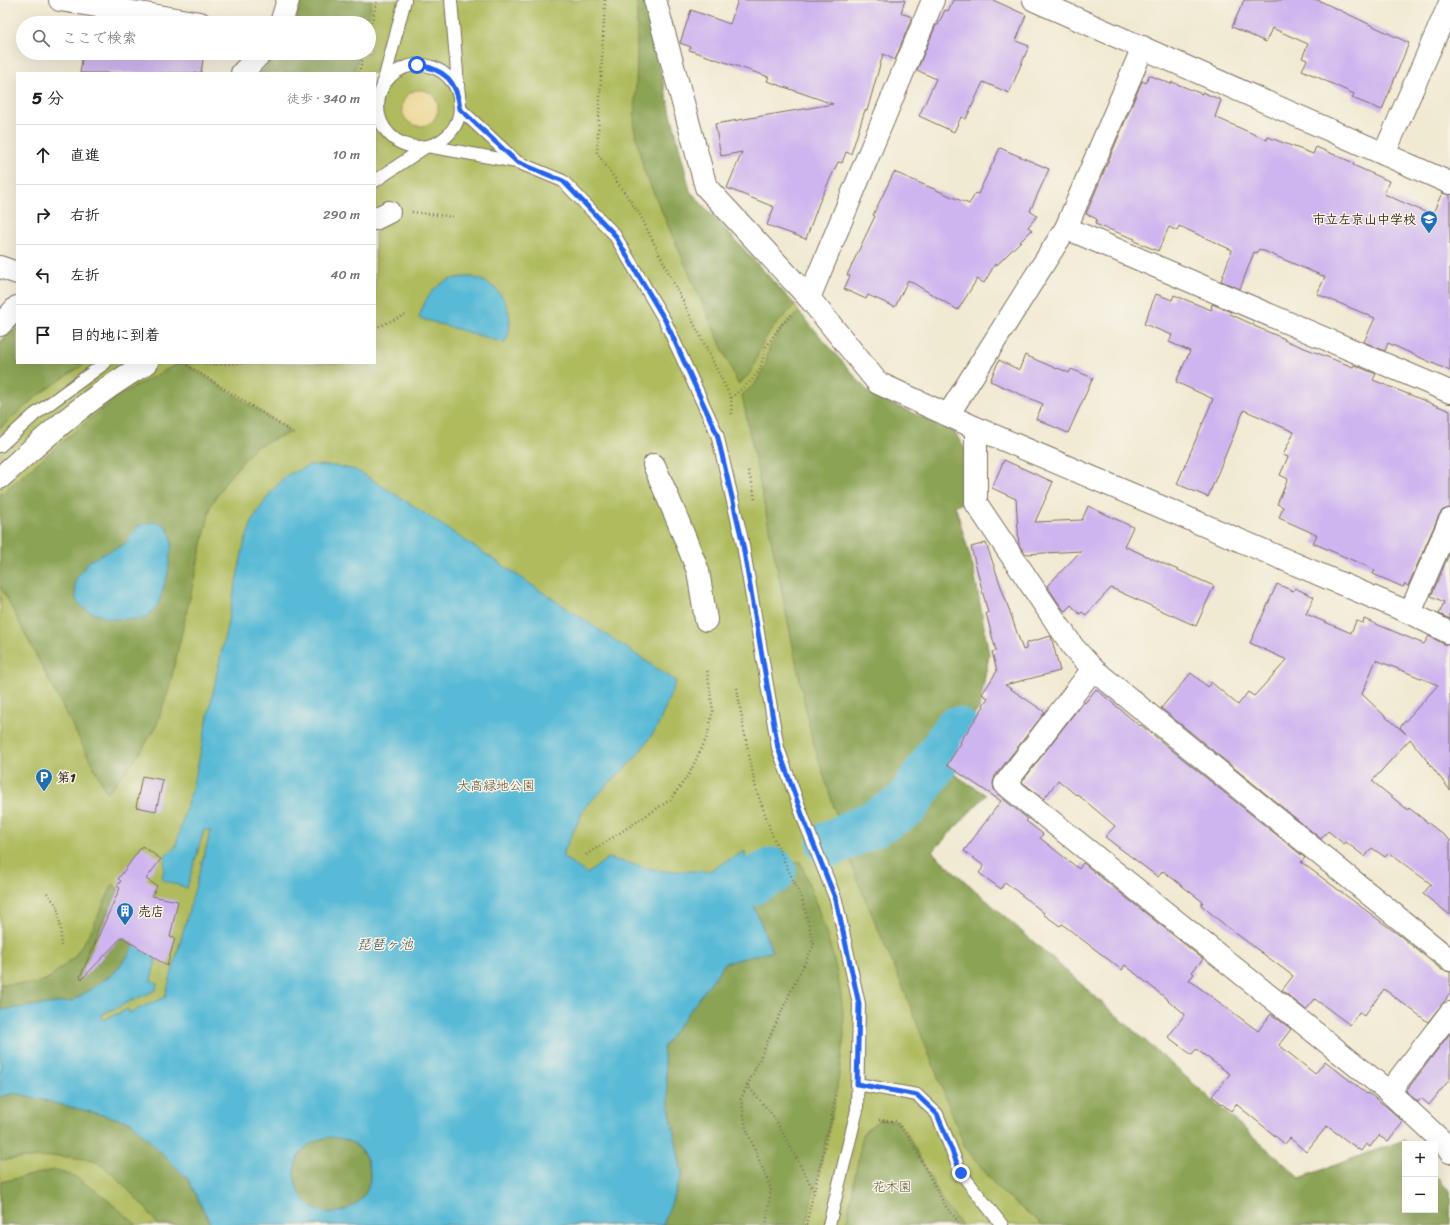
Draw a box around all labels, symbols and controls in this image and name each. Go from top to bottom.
search box [16,16,376,60]
text: ここで検索 [62,25,137,51]
icon: search [30,27,52,49]
route start [408,56,426,74]
text: 5 分 [32,83,64,113]
text: 徒歩 · 340 m [287,87,360,110]
text: 直進 [70,142,100,168]
text: 10 m [333,143,360,166]
icon: ahead [32,144,54,166]
text: 右折 [70,202,100,228]
text: 290 m [323,203,360,226]
icon: right [32,204,54,226]
place label: 市立左京山中学校 [1312,208,1416,231]
school or university icon: 市立左京山中学校 [1419,209,1439,234]
text: 左折 [70,262,100,288]
text: 40 m [330,263,360,286]
icon: left [32,264,54,286]
text: 目的地に到着 [70,322,160,348]
icon: arrive [32,324,54,346]
place label: 第1 [57,766,76,789]
parking icon: 第1 [34,767,54,792]
park label: 大高緑地公園 [457,774,535,797]
place label: 売店 [138,900,164,923]
building icon: 売店 [115,901,135,926]
water label: 琵琶ヶ池 [357,932,414,957]
map controls [1402,1141,1438,1213]
button: + [1402,1141,1438,1177]
route end [952,1164,970,1182]
park label: 花木園 [872,1175,912,1198]
button: − [1402,1177,1438,1213]

